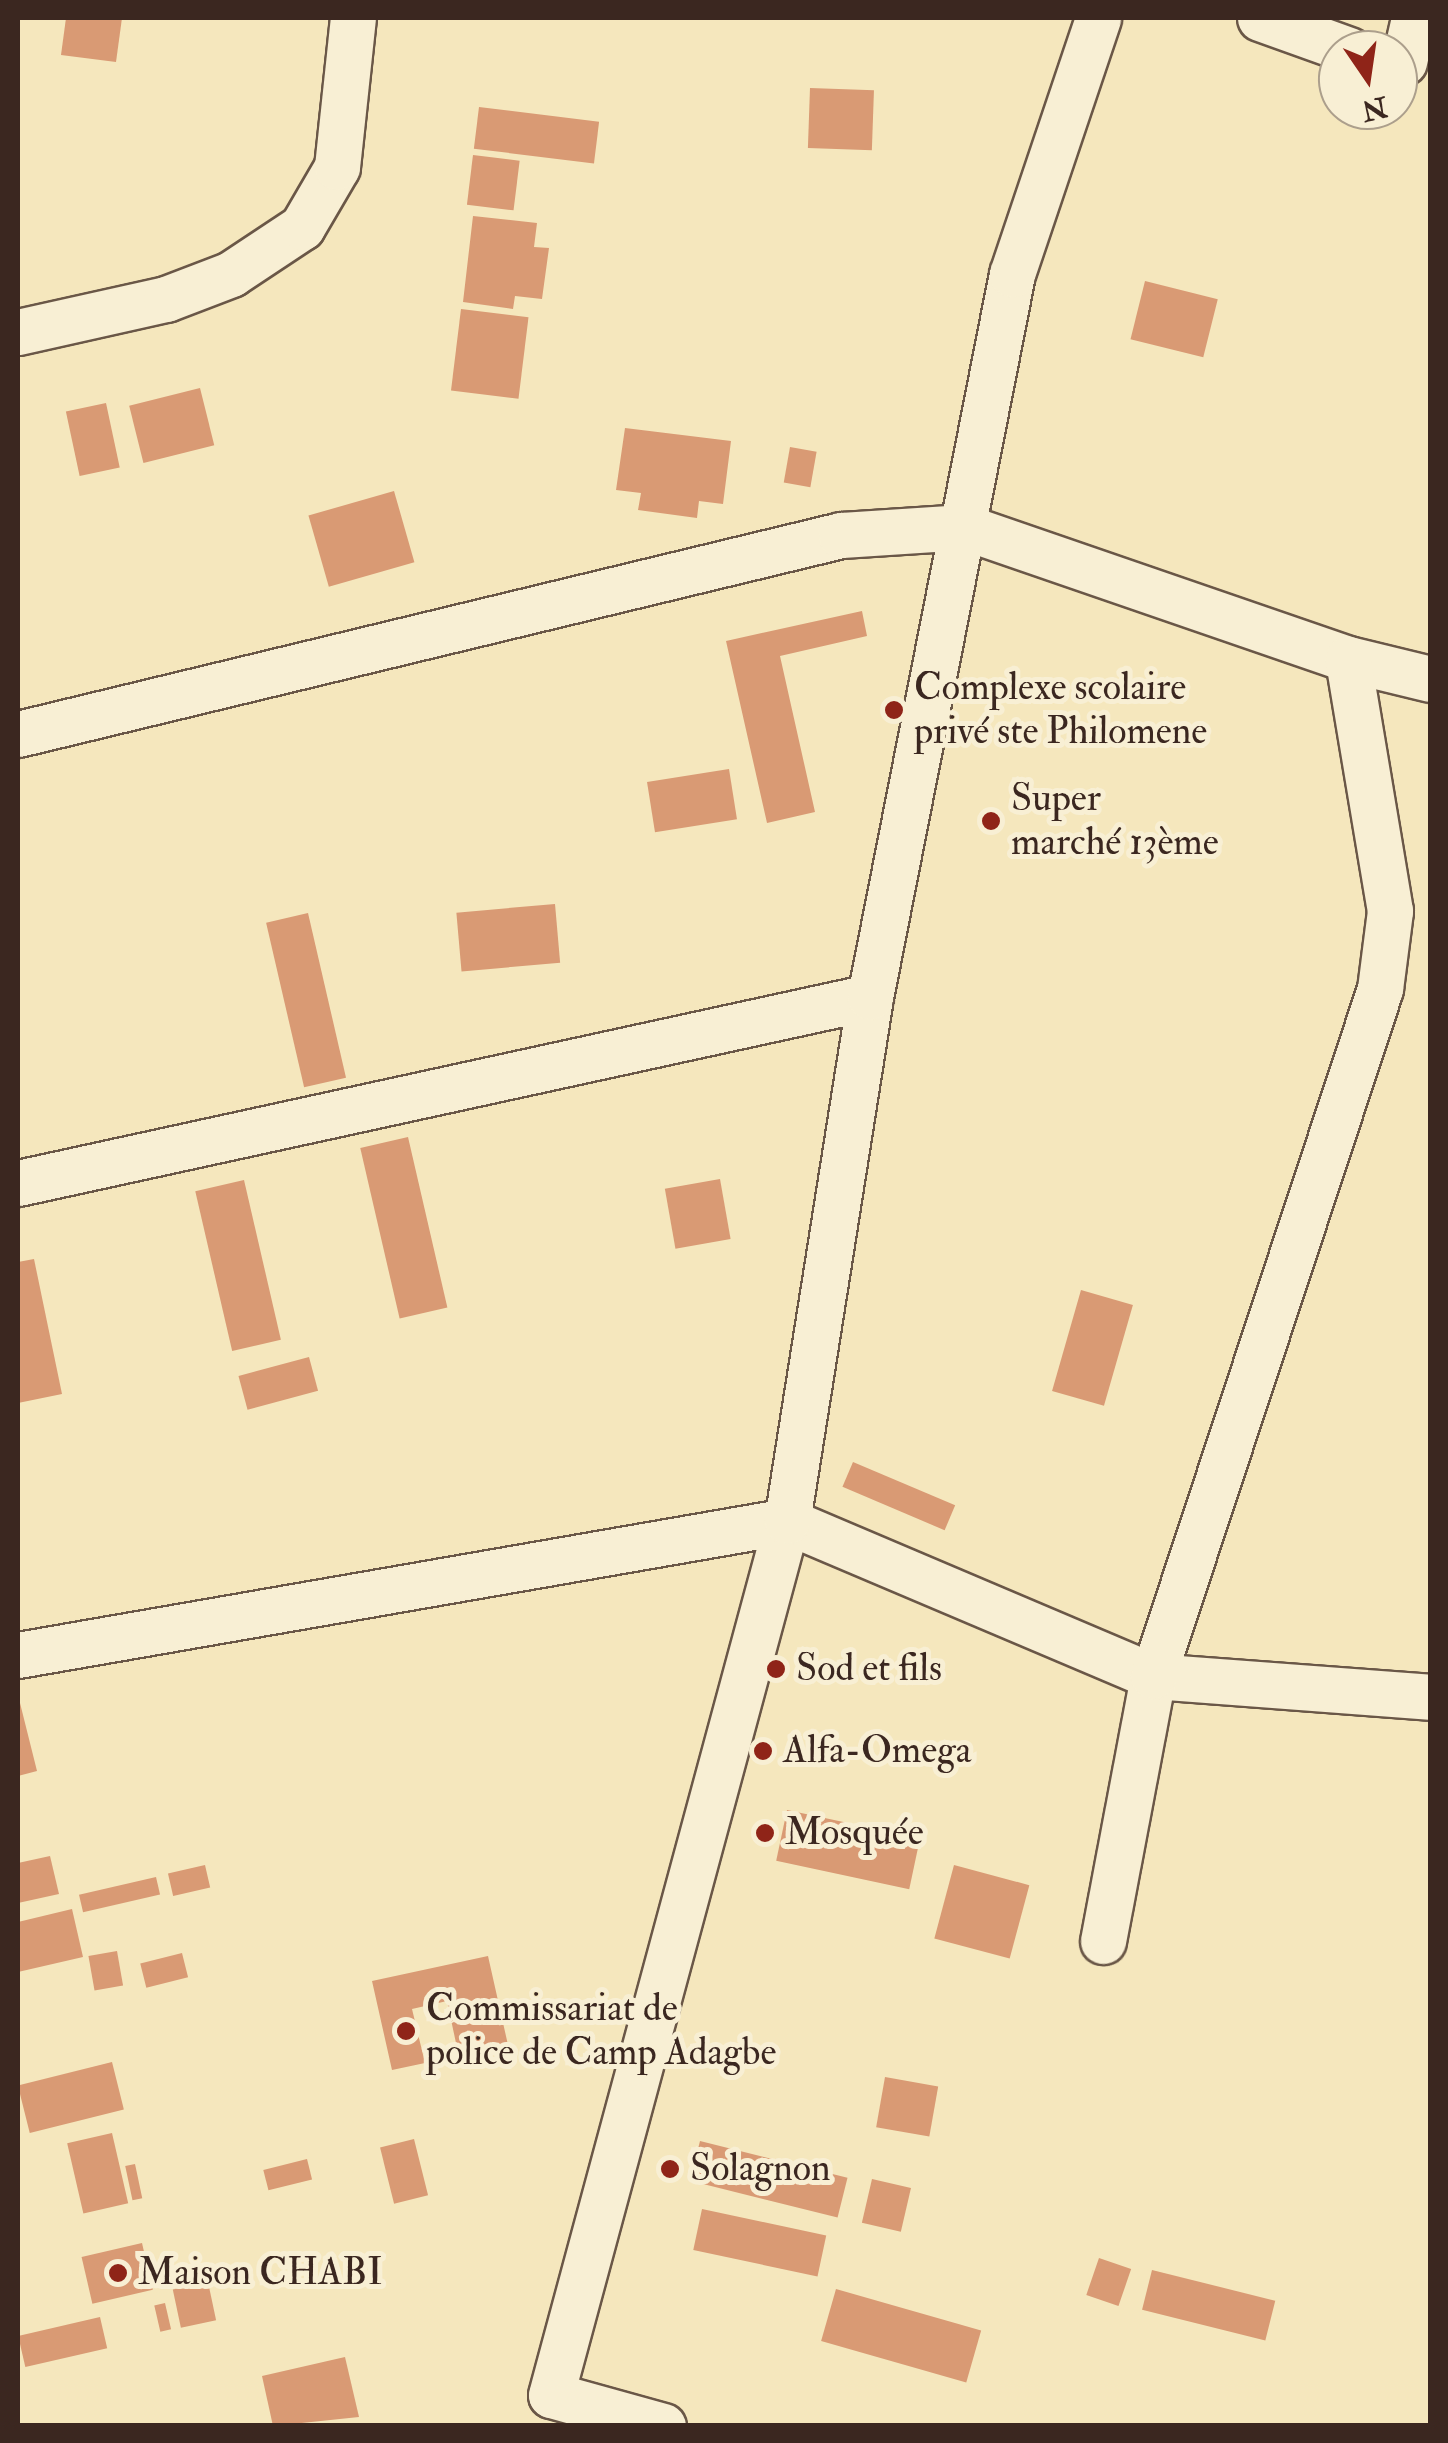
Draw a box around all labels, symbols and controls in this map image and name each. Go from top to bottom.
north arrow [1318,30,1418,130]
text: N [1358,88,1391,128]
place label: Complexe scolaire privé ste Philomene [914,665,1207,754]
marker: Complexe scolaire privé ste Philomene [883,699,905,721]
place label: Super marché 13ème [1011,776,1219,866]
marker: Super marché 13ème [980,810,1002,832]
place label: Sod et fils [796,1646,942,1692]
marker: Sod et fils [765,1658,787,1680]
place label: Alfa-Omega [783,1728,971,1774]
marker: Alfa-Omega [752,1740,774,1762]
place label: Mosquée [785,1810,924,1856]
marker: Mosquée [754,1822,776,1844]
place label: Commissariat de police de Camp Adagbe [426,1986,776,2076]
marker: Commissariat de police de Camp Adagbe [395,2020,417,2042]
place label: Solagnon [690,2146,831,2192]
marker: Solagnon [659,2158,681,2180]
place label: Maison CHABI [138,2250,383,2296]
marker: Maison CHABI [107,2262,129,2284]

